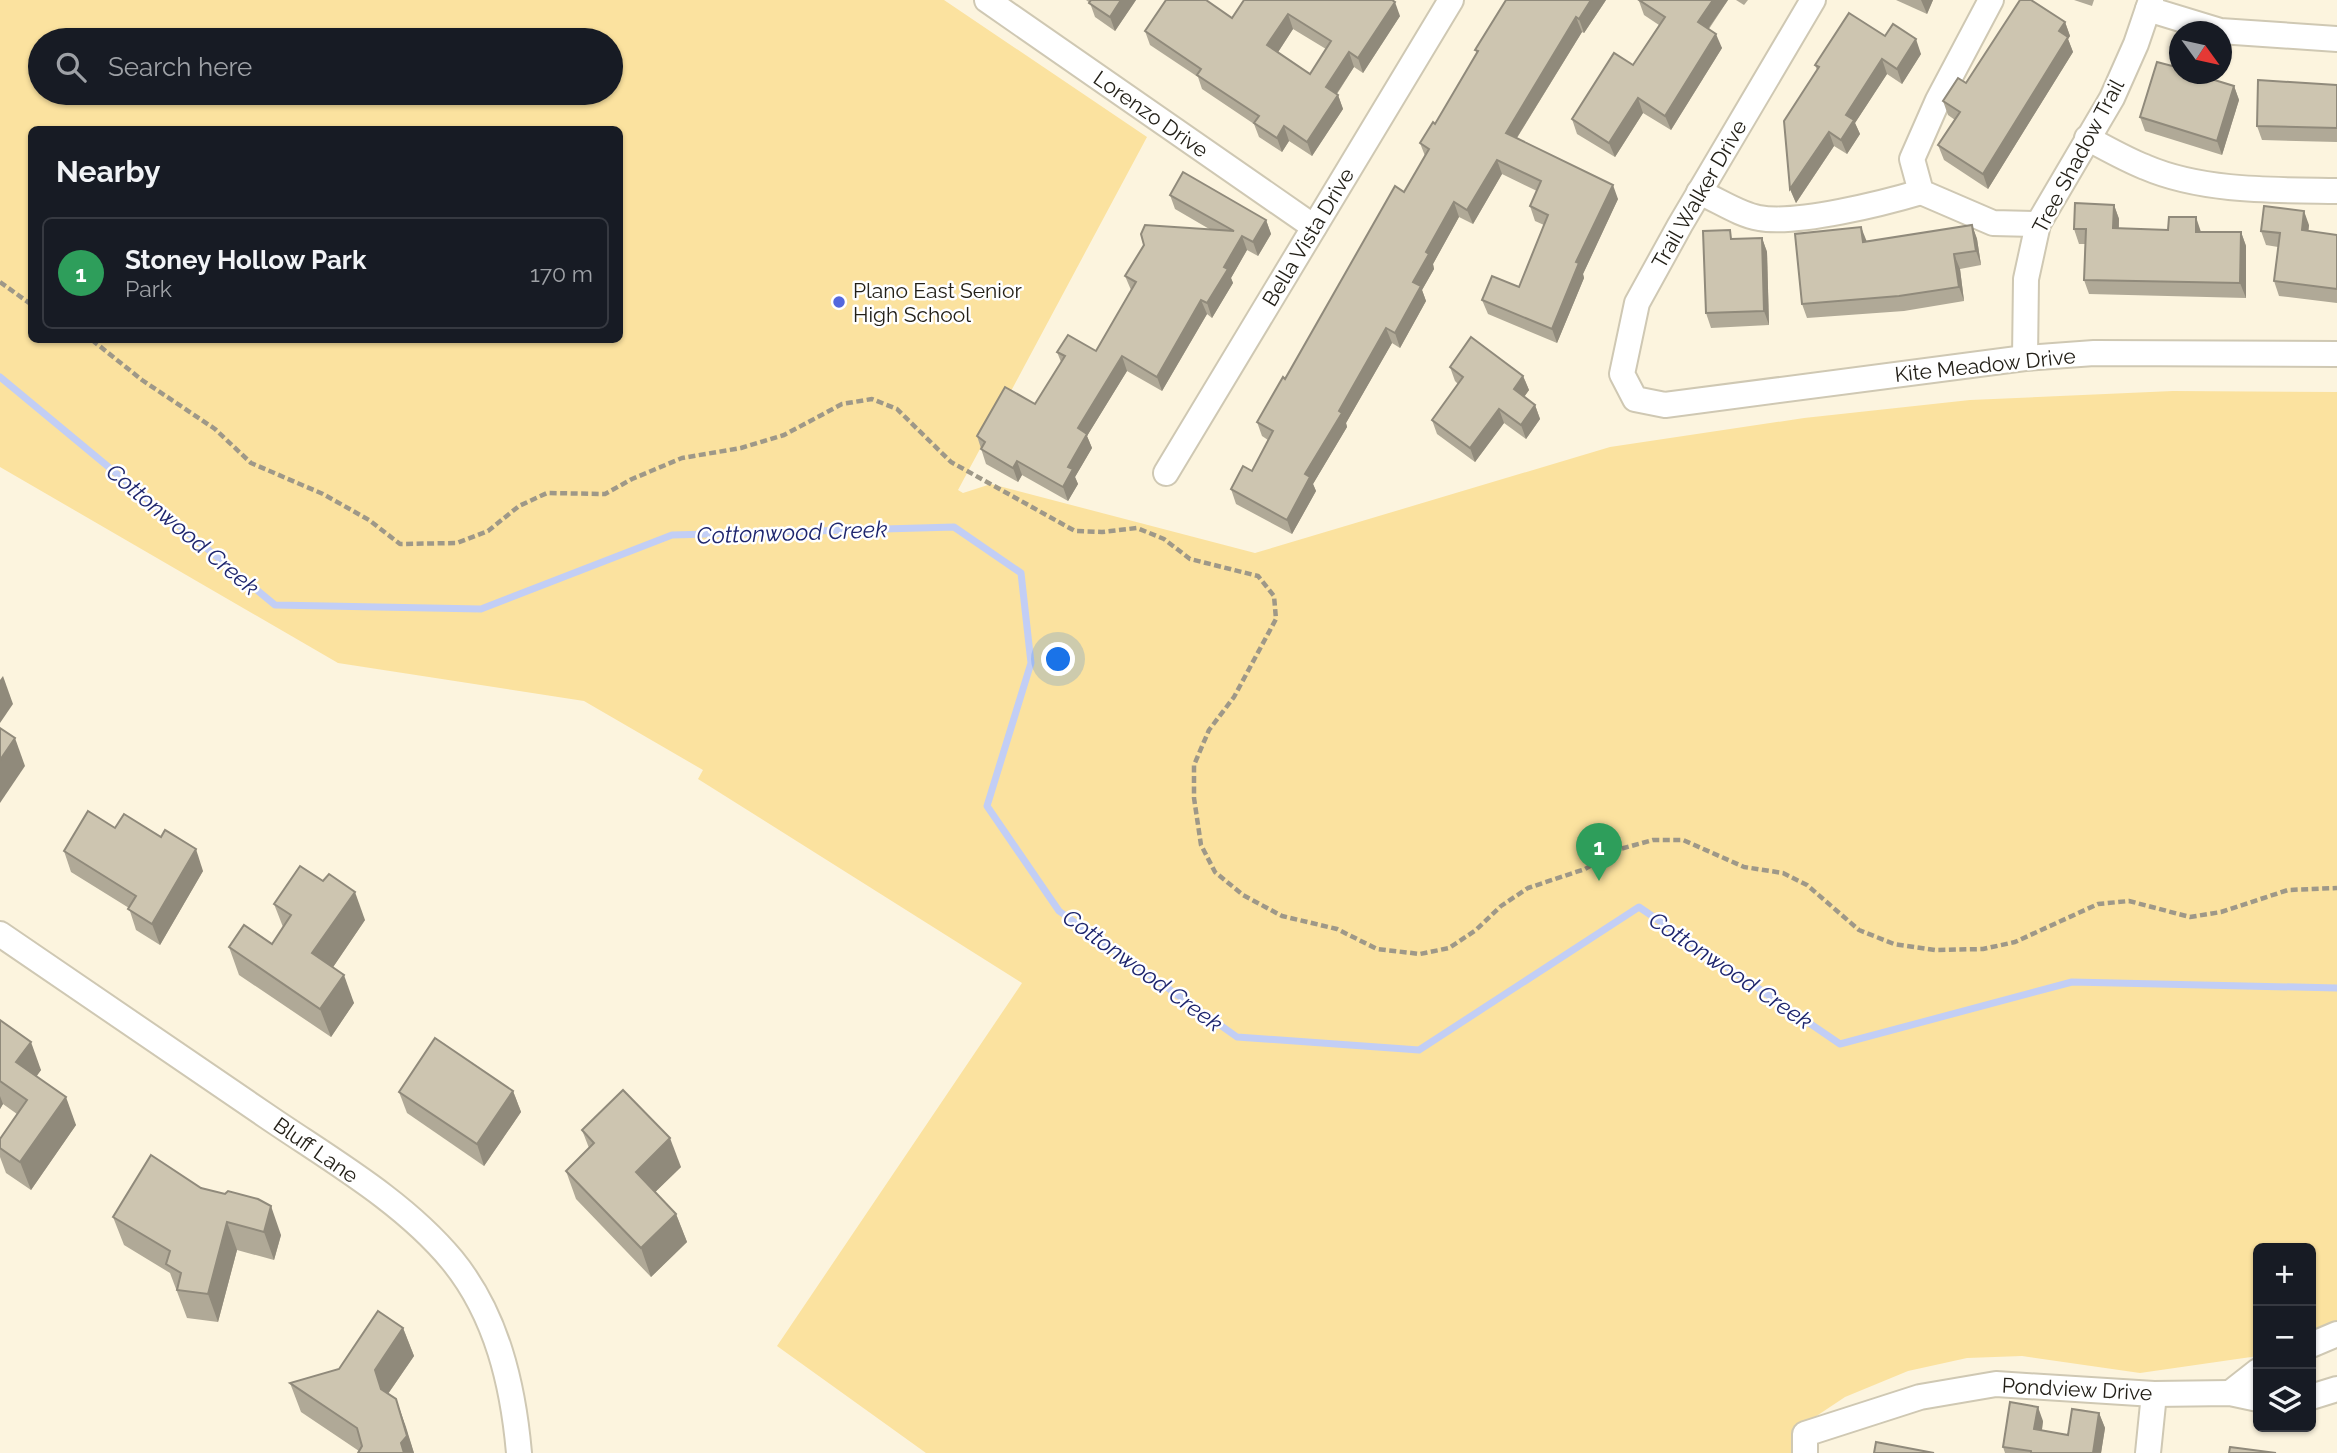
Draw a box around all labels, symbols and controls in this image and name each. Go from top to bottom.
north arrow [2169,21,2232,84]
search box [28,28,623,105]
icon: search [52,48,90,86]
text: Search here [108,52,252,82]
street label: Lorenzo Drive [1089,65,1213,163]
street label: Tree Shadow Trail [2027,74,2129,237]
street label: Trail Walker Drive [1646,115,1752,273]
text: Nearby [56,154,160,189]
street label: Bella Vista Drive [1257,163,1359,311]
text: Stoney Hollow Park [125,245,366,275]
text: 1 [75,260,87,287]
text: 170 m [530,260,593,287]
text: Park [125,275,172,302]
place label: Plano East Senior High School [853,278,1022,327]
marker: Plano East Senior High School [831,294,847,310]
street label: Kite Meadow Drive [1893,343,2077,387]
water label: Cottonwood Creek [101,457,265,601]
water label: Cottonwood Creek [696,515,888,549]
your location [1041,642,1075,676]
pin: 1 [1576,823,1622,881]
water label: Cottonwood Creek [1058,903,1228,1037]
water label: Cottonwood Creek [1644,905,1818,1035]
street label: Bluff Lane [269,1112,363,1188]
map controls [2253,1243,2316,1432]
button: + [2253,1243,2316,1306]
button: − [2253,1306,2316,1369]
button: layers [2253,1369,2316,1432]
street label: Pondview Drive [2001,1373,2153,1405]

